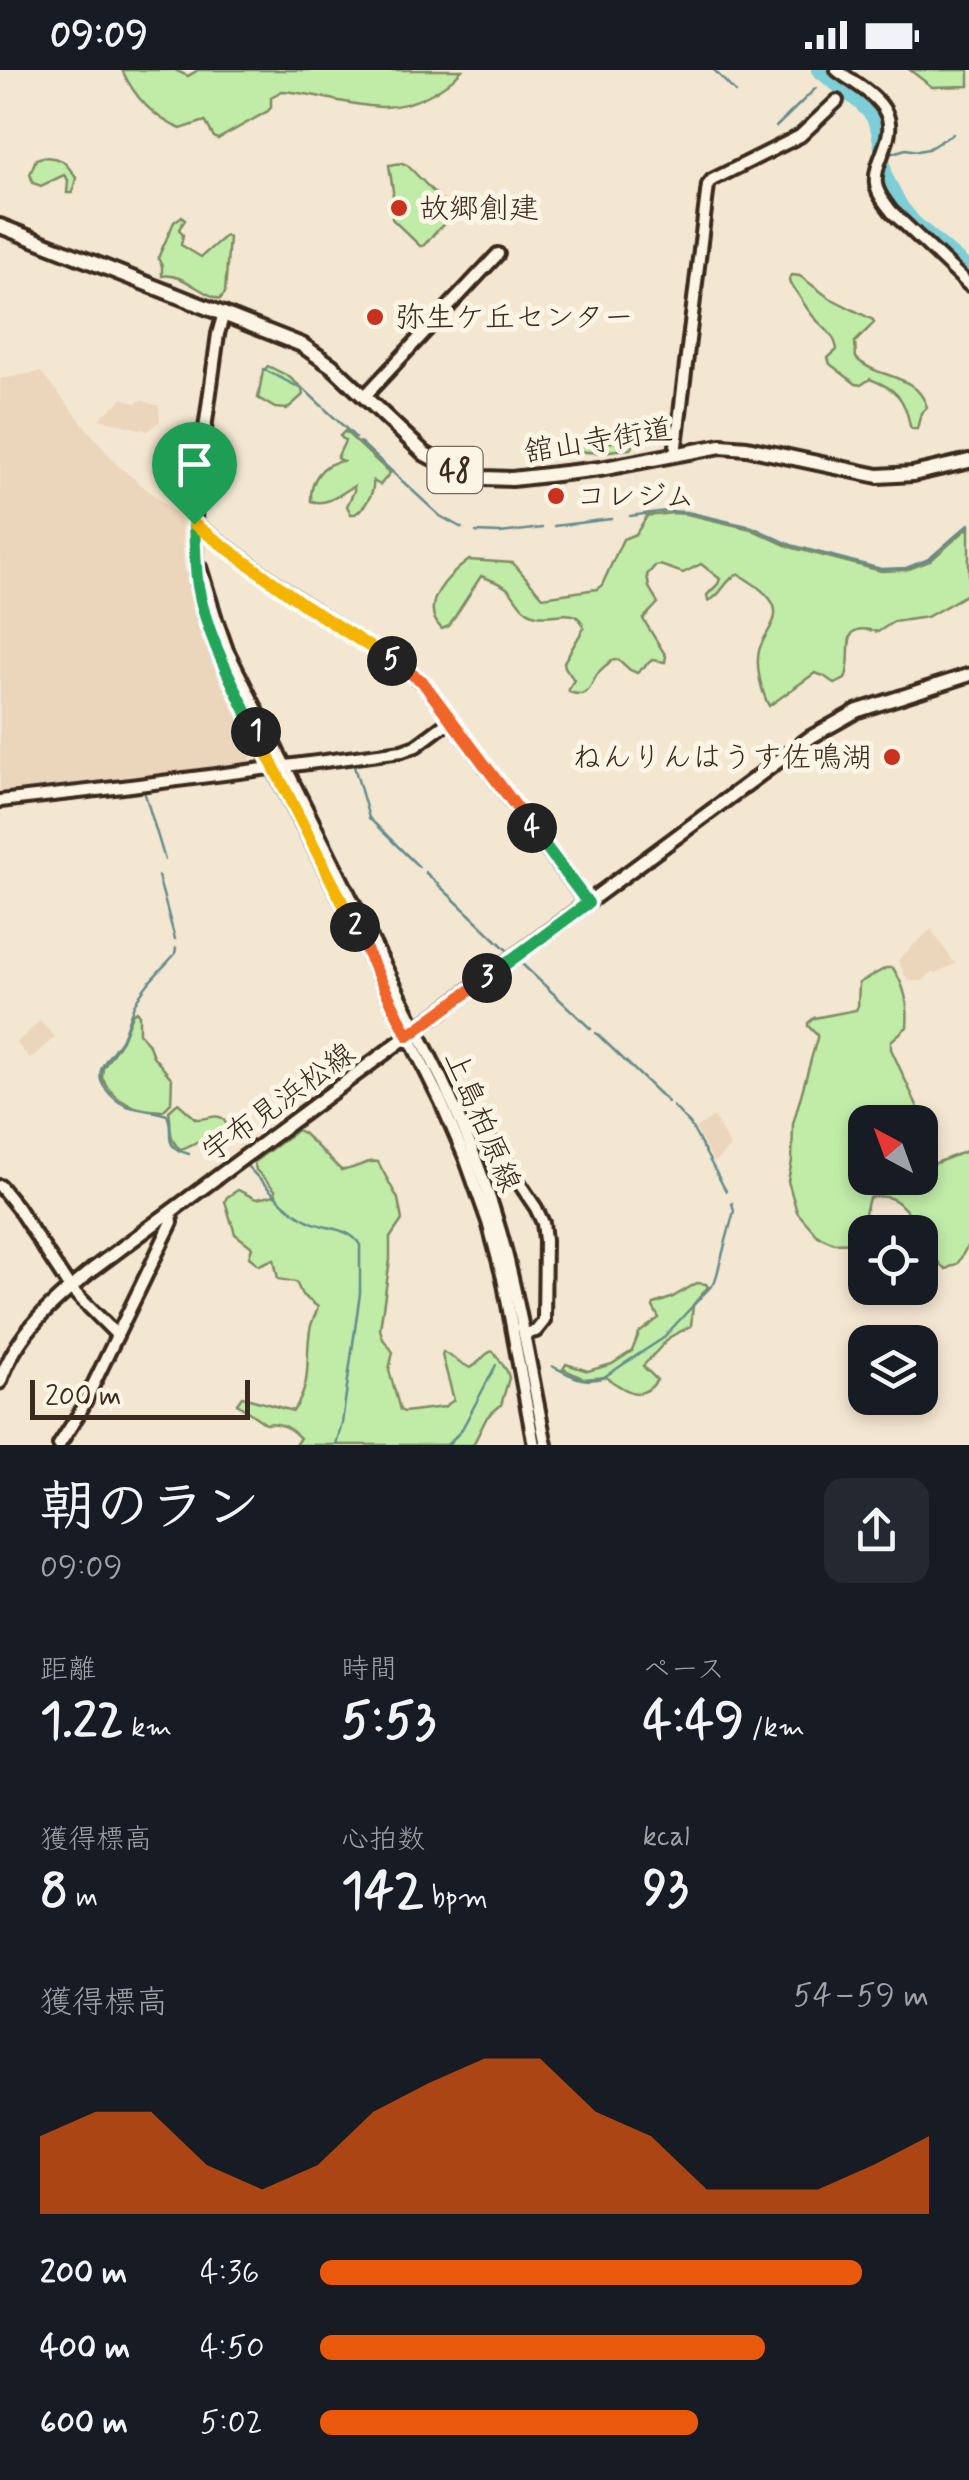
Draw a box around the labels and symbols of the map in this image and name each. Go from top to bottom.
place label: 故郷創建 [419,190,539,229]
marker: 故郷創建 [388,197,410,219]
place label: 弥生ケ丘センター [395,299,634,338]
marker: 弥生ケ丘センター [364,306,386,328]
street label: 舘山寺街道 [521,410,675,472]
pin [152,422,237,525]
road number: 48 [428,447,482,493]
place label: コレジム [576,478,695,517]
marker: コレジム [545,485,567,507]
pin: 5 [367,636,417,686]
pin: 1 [231,707,281,757]
place label: ねんりんはうす佐鳴湖 [572,739,872,778]
marker: ねんりんはうす佐鳴湖 [881,746,903,768]
pin: 4 [507,803,557,853]
pin: 2 [330,902,380,952]
pin: 3 [462,953,512,1003]
street label: 宇布見浜松線 [195,1035,363,1172]
street label: 上島柏原線 [434,1045,529,1198]
north arrow [848,1105,938,1195]
scale bar [30,1375,250,1420]

